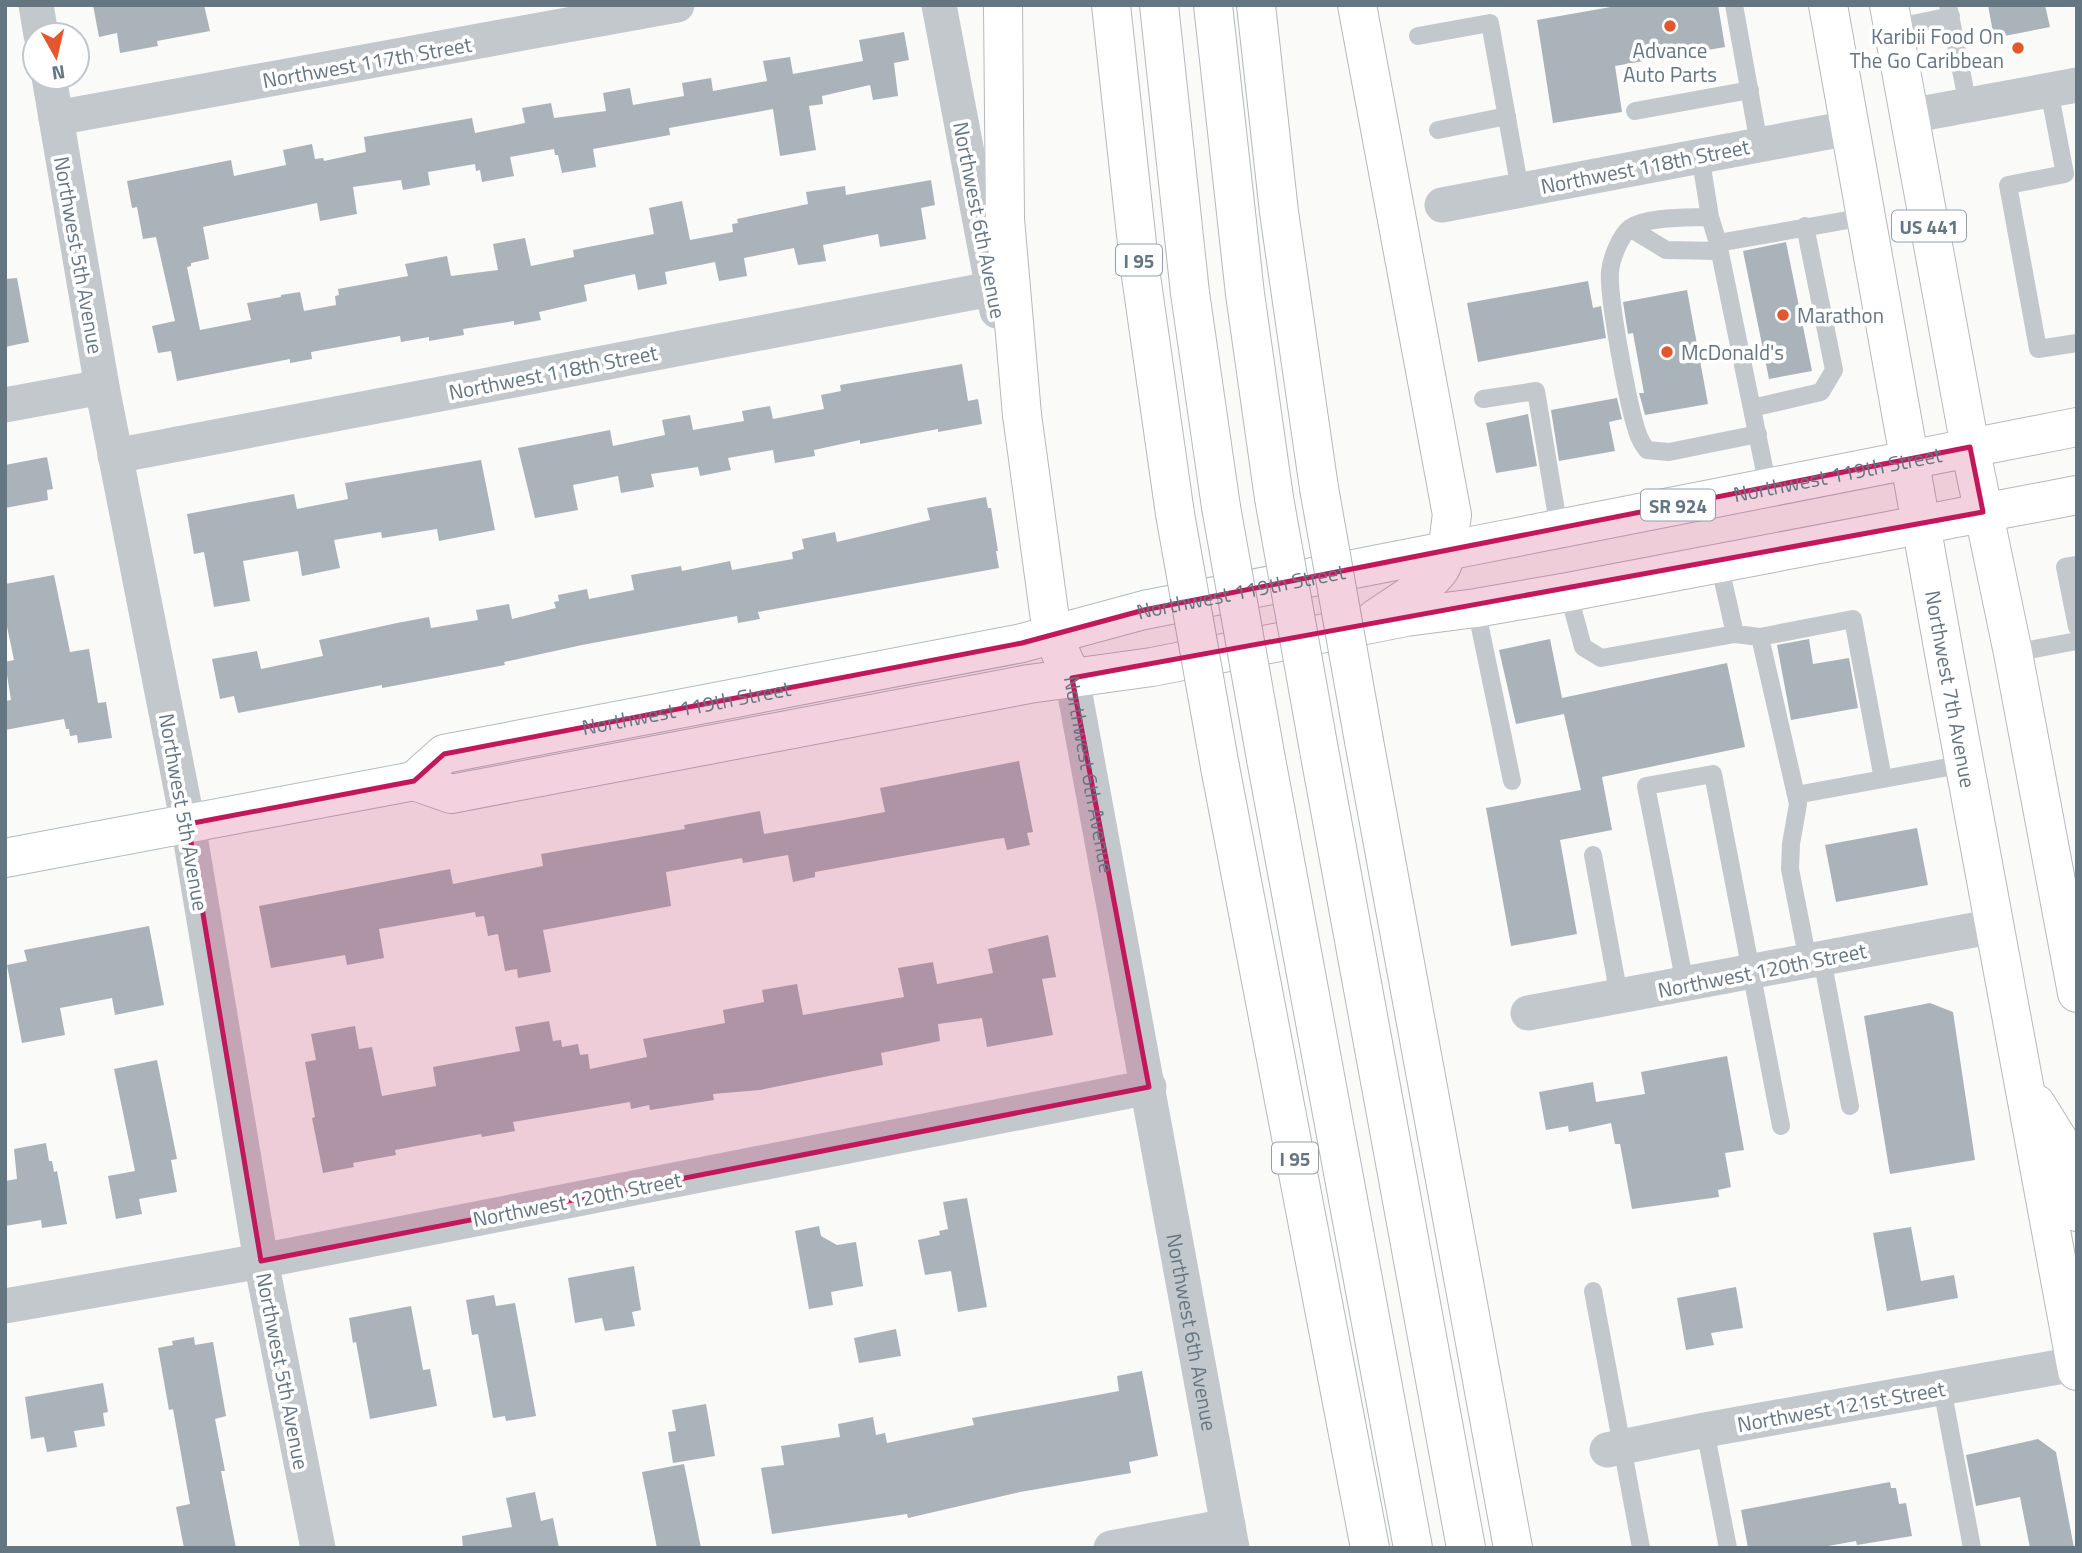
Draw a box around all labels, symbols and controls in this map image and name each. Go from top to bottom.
marker: Advance Auto Parts [1662,18,1678,34]
place label: Karibii Food On The Go Caribbean [1850,20,2004,76]
north arrow [21,21,91,91]
street label: Northwest 117th Street [260,28,475,96]
place label: Advance Auto Parts [1623,34,1717,90]
marker: Karibii Food On The Go Caribbean [2010,40,2026,56]
text: N [50,58,67,89]
street label: Northwest 6th Avenue [945,119,1015,321]
street label: Northwest 118th Street [1538,130,1753,202]
street label: Northwest 5th Avenue [46,154,112,356]
road number: US 441 [1892,210,1966,242]
road number: I 95 [1116,244,1162,276]
place label: Marathon [1797,299,1884,331]
marker: Marathon [1775,307,1791,323]
street label: Northwest 118th Street [446,336,661,408]
place label: McDonald's [1681,336,1784,368]
marker: McDonald's [1659,344,1675,360]
street label: Northwest 119th Street [1730,438,1945,510]
road number: SR 924 [1641,490,1715,520]
street label: Northwest 119th Street [1133,555,1349,627]
street label: Northwest 7th Avenue [1917,588,1985,790]
street label: Northwest 119th Street [579,672,794,743]
street label: Northwest 6th Avenue [1056,673,1124,876]
street label: Northwest 5th Avenue [151,711,217,913]
street label: Northwest 120th Street [1655,934,1870,1006]
road number: I 95 [1272,1142,1318,1174]
street label: Northwest 120th Street [470,1163,685,1235]
street label: Northwest 6th Avenue [1158,1231,1226,1433]
street label: Northwest 5th Avenue [248,1270,318,1472]
street label: Northwest 121st Street [1735,1372,1948,1440]

